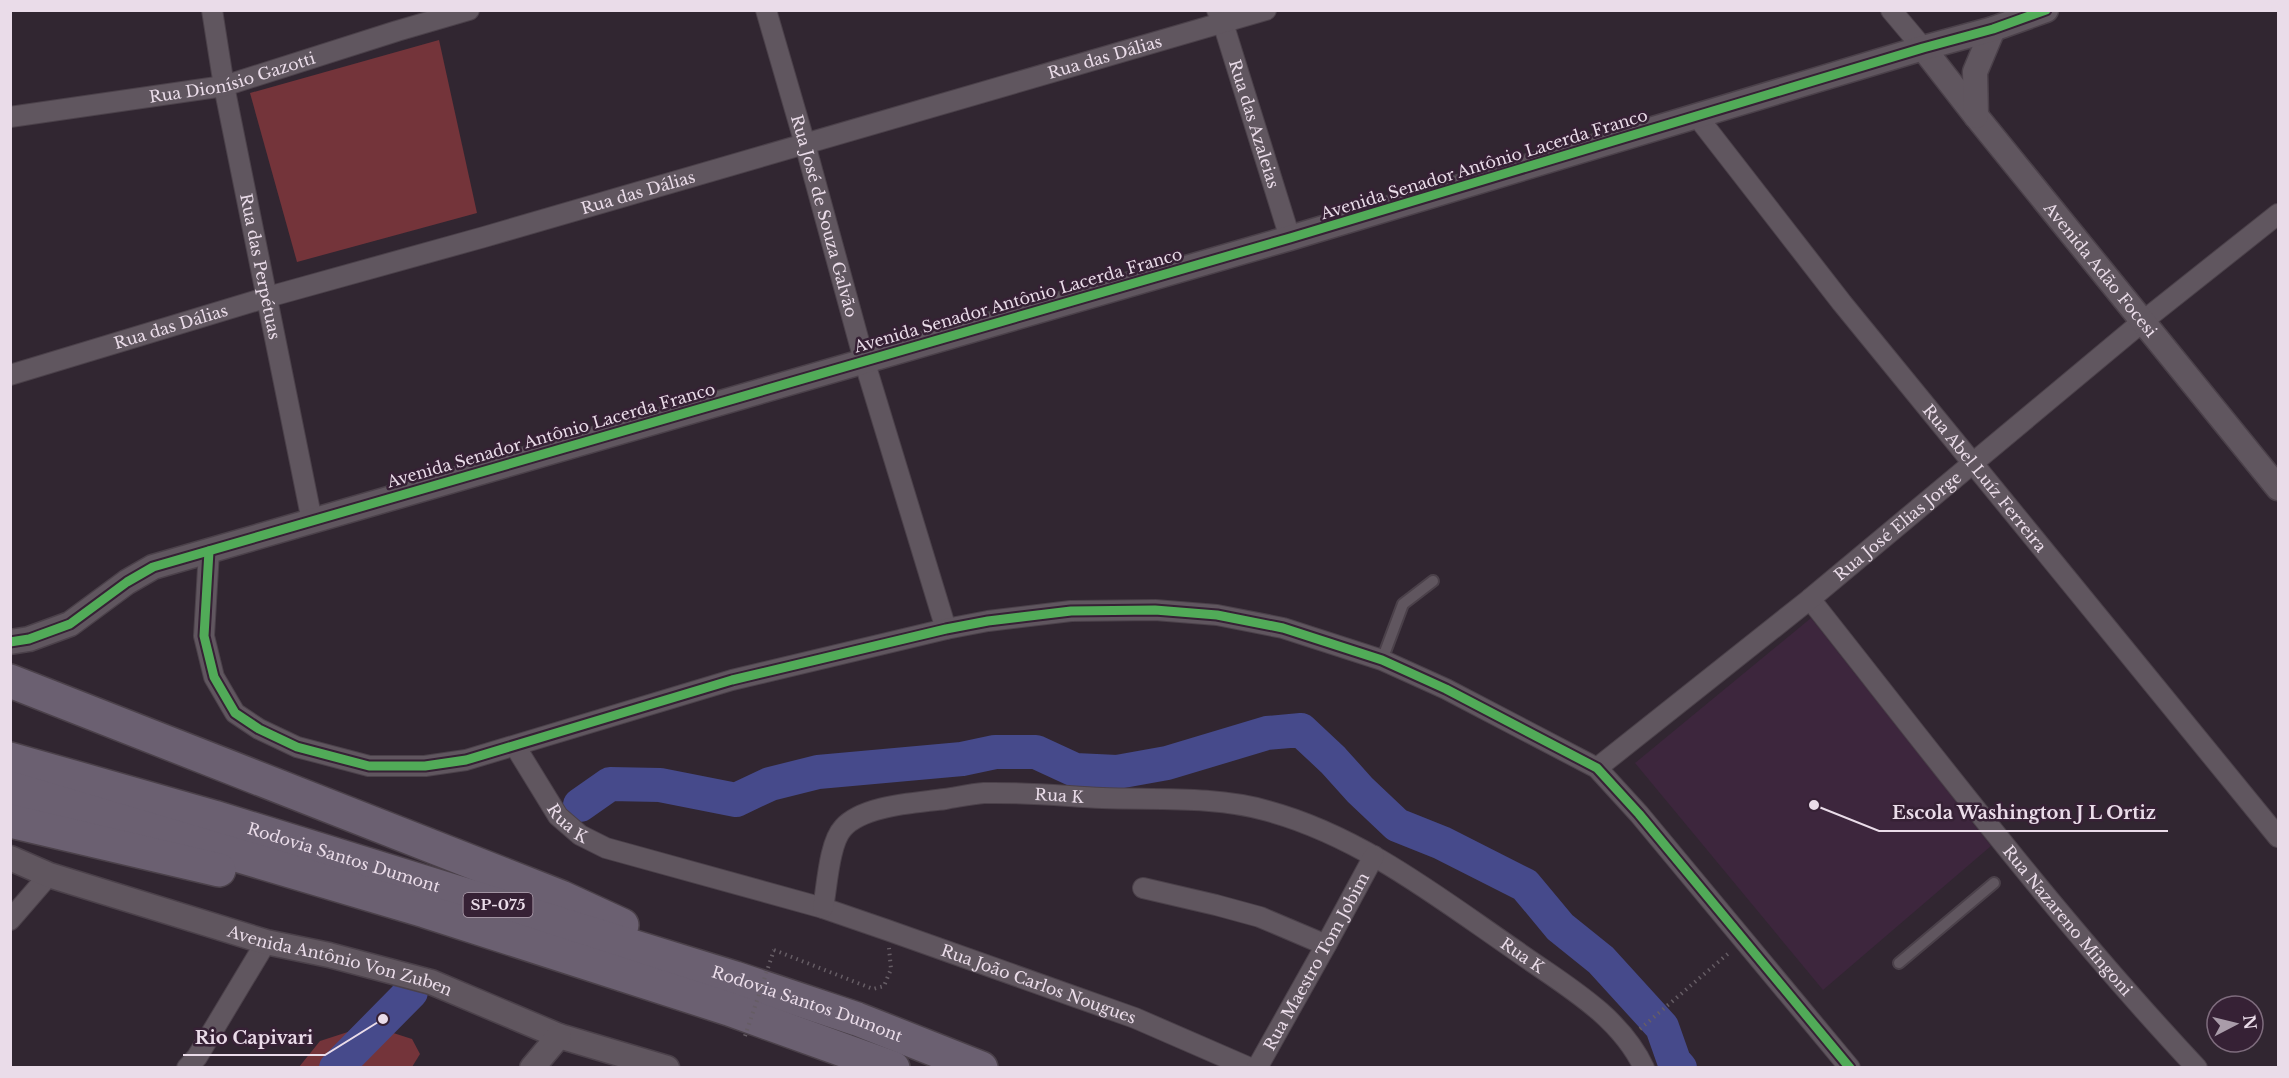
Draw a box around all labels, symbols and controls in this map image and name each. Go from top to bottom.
street label: Rua das Dálias [1045,31,1164,83]
street label: Rua Dionísio Gazotti [148,47,318,107]
street label: Rua das Azaleias [1225,57,1284,191]
street label: Avenida Senador Antônio Lacerda Franco [1317,105,1650,224]
street label: Rua José de Souza Galvão [787,112,862,319]
street label: Rua das Dálias [579,166,697,218]
street label: Rua das Perpétuas [236,192,285,341]
street label: Avenida Adão Focesi [2039,197,2162,341]
street label: Avenida Senador Antônio Lacerda Franco [851,243,1185,357]
street label: Rua das Dálias [111,300,230,353]
street label: Avenida Senador Antônio Lacerda Franco [384,378,718,492]
street label: Rua Abel Luíz Ferreira [1919,400,2051,556]
street label: Rua José Elias Jorge [1830,467,1965,585]
street label: Rua K [1034,784,1085,807]
callout: Escola Washington J L Ortiz [1879,795,2168,831]
street label: Rua K [543,800,592,847]
text: Escola Washington J L Ortiz [1892,802,2156,824]
street label: Rodovia Santos Dumont [245,818,443,896]
street label: Rua Nazareno Mingoni [1999,841,2137,1000]
street label: Rua Maestro Tom Jobim [1259,869,1373,1054]
road number: SP-075 [464,893,532,917]
street label: Avenida Antônio Von Zuben [224,920,456,1000]
street label: Rua K [1497,933,1549,978]
street label: Rua João Carlos Nougues [938,940,1139,1028]
street label: Rodovia Santos Dumont [709,961,906,1046]
north arrow [2205,994,2265,1054]
text: N [2239,1013,2261,1031]
callout: Rio Capivari [183,1019,325,1055]
text: Rio Capivari [195,1027,314,1049]

